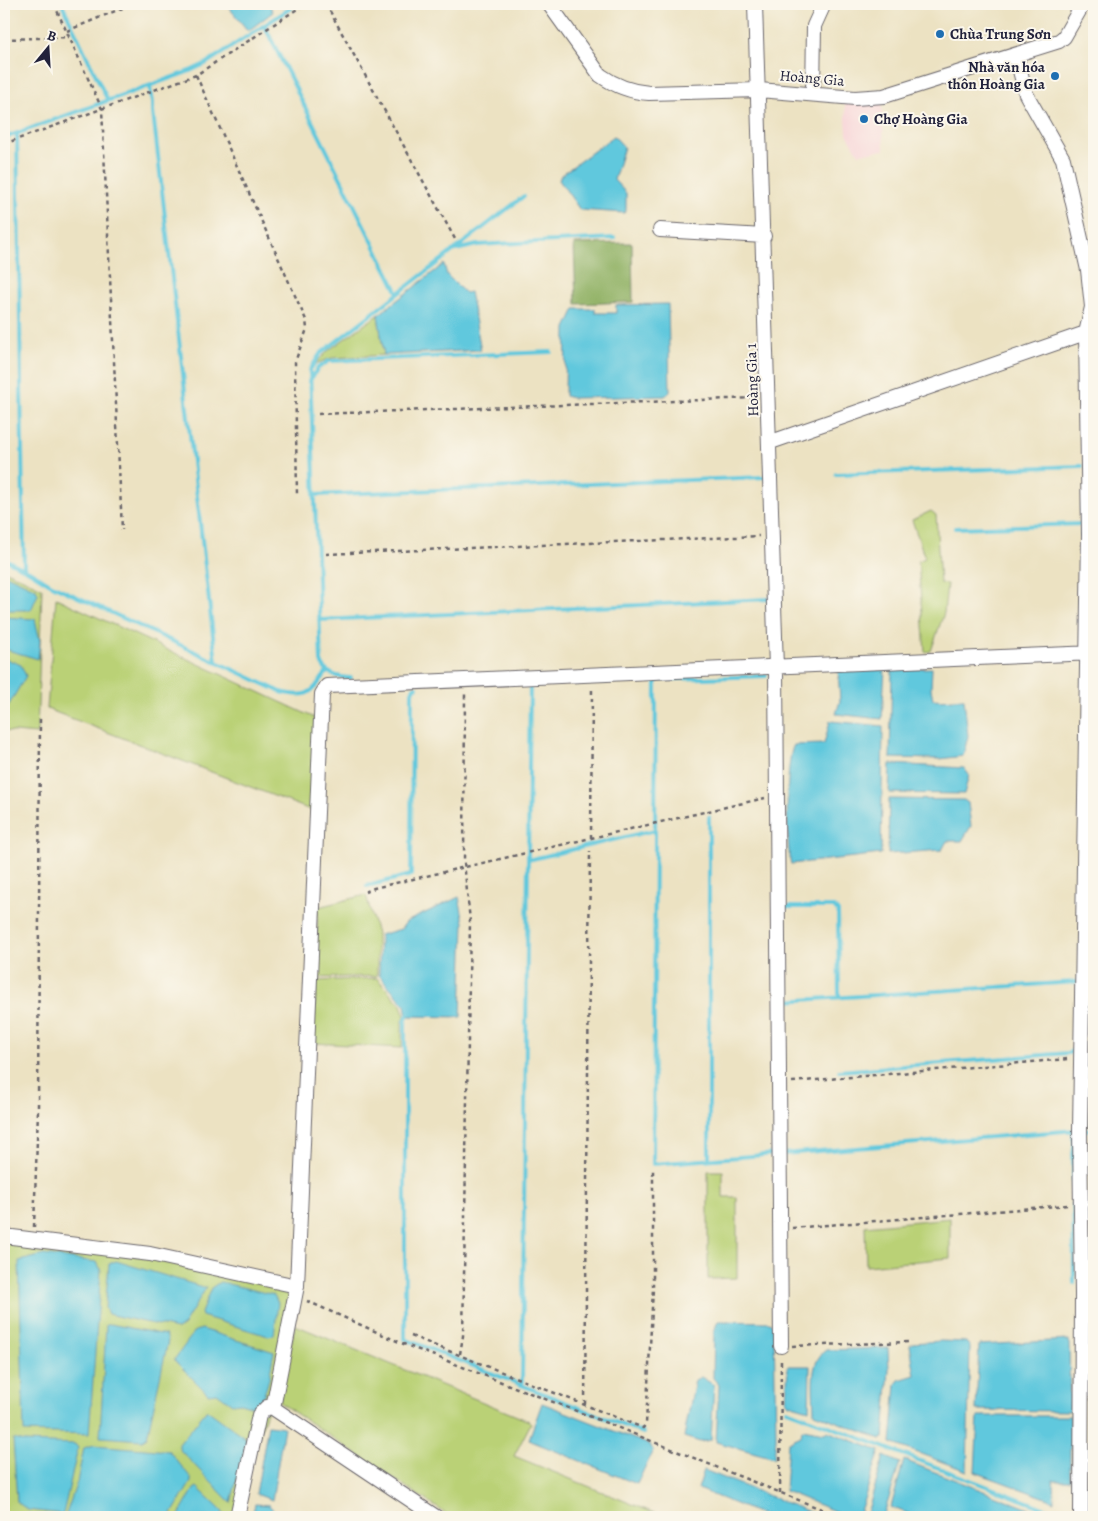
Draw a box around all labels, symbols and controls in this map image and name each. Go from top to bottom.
north arrow [22,22,72,72]
place label: Chùa Trung Sơn [950,24,1052,44]
text: B [45,26,59,47]
marker: Chùa Trung Sơn [934,28,946,40]
place label: Nhà văn hóa thôn Hoàng Gia [948,57,1046,94]
street label: Hoàng Gia [779,65,845,91]
marker: Nhà văn hóa thôn Hoàng Gia [1049,70,1061,82]
place label: Chợ Hoàng Gia [874,109,968,129]
marker: Chợ Hoàng Gia [858,113,870,125]
street label: Hoàng Gia 1 [741,343,763,417]

